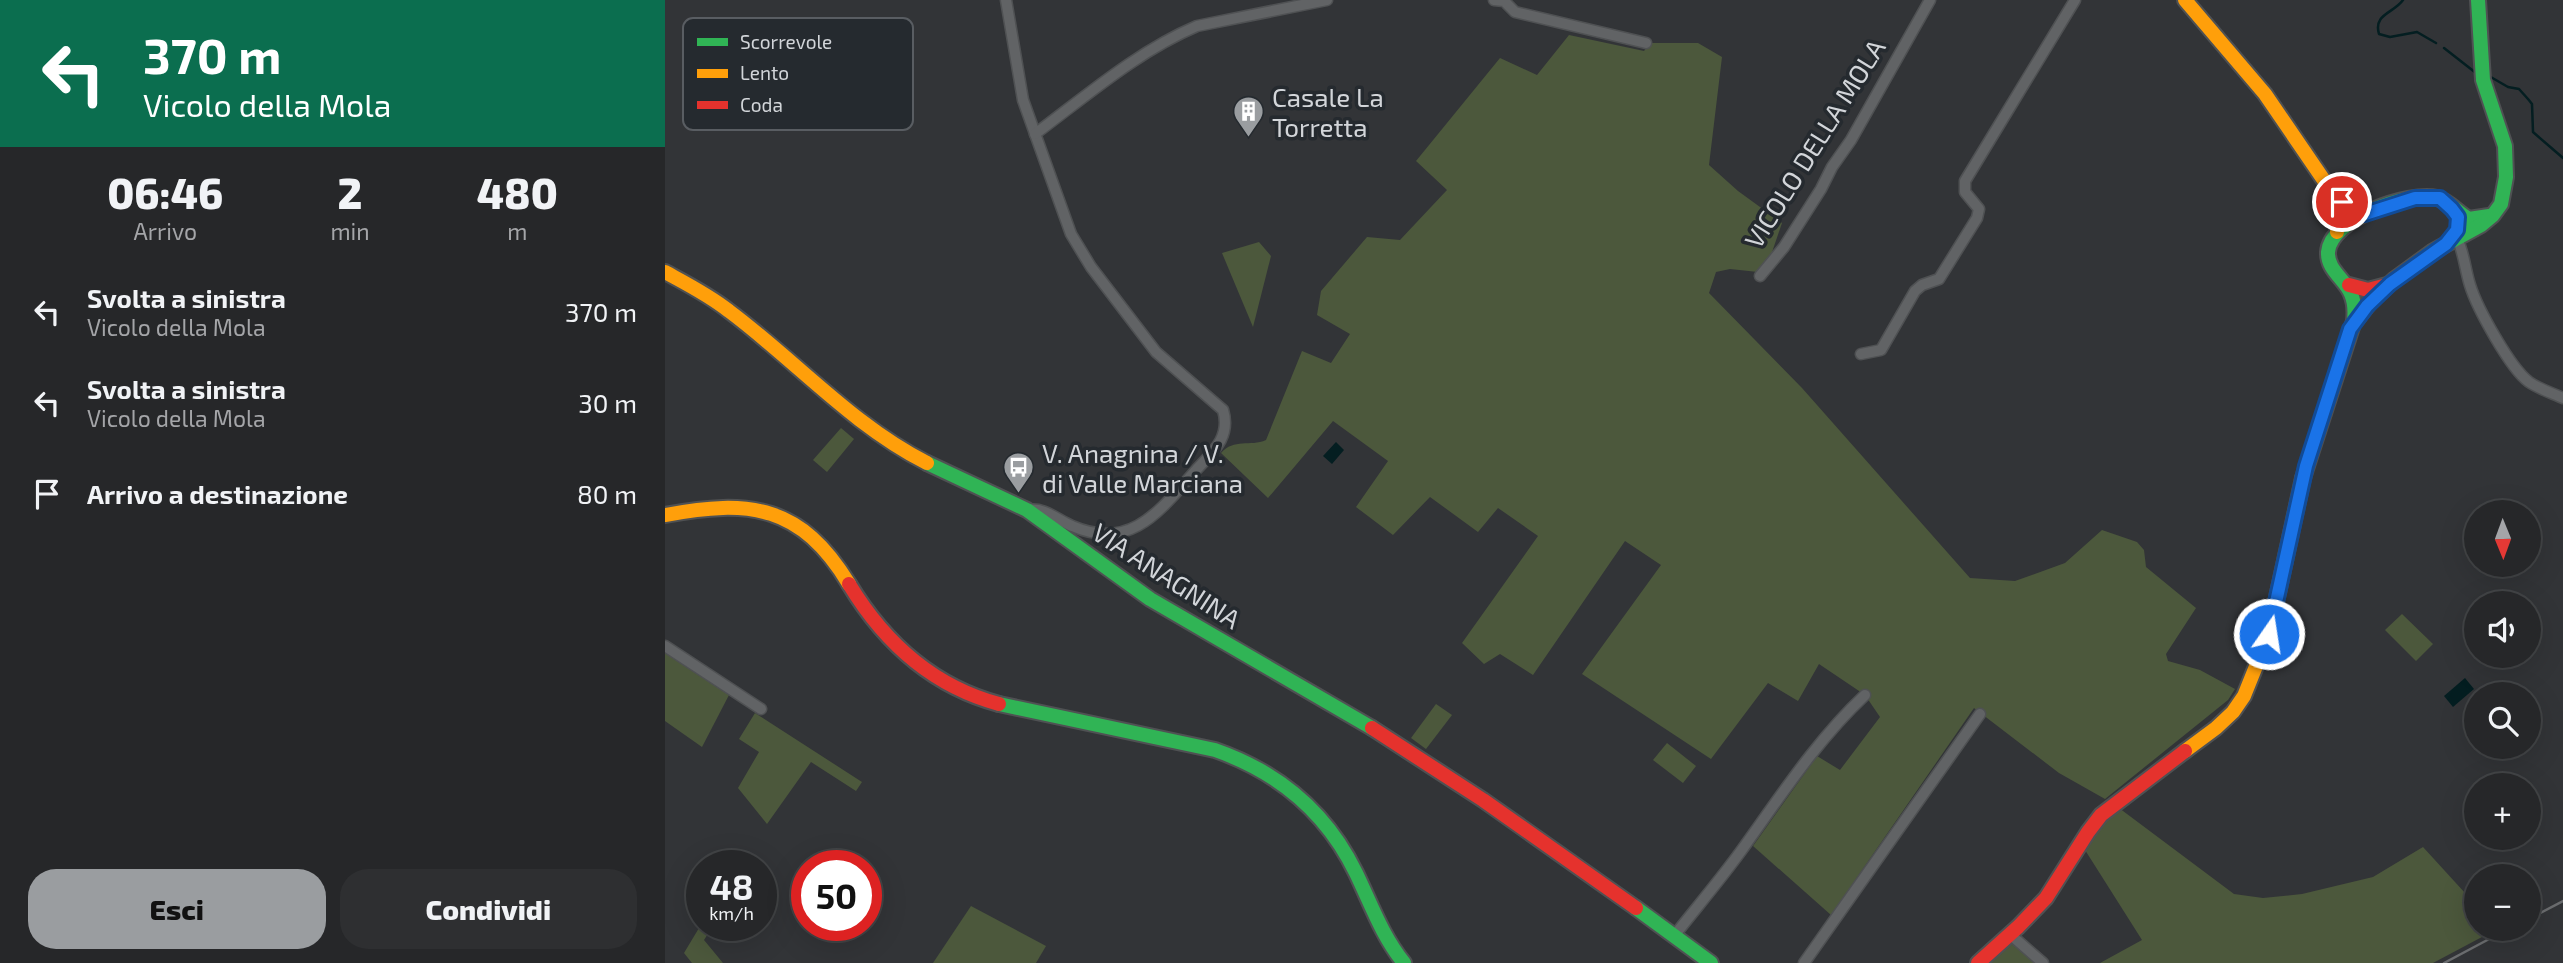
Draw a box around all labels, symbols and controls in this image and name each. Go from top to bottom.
legend [683,18,913,130]
text: 370 m [143,25,281,84]
icon: left [28,28,119,119]
text: Scorrevole [740,30,832,53]
street label: VICOLO DELLA MOLA [1737,33,1891,253]
text: Lento [740,61,789,84]
place label: Casale La Torretta [1272,81,1384,142]
text: Vicolo della Mola [143,85,391,123]
text: Coda [740,93,783,116]
building icon: Casale La Torretta [1232,94,1266,138]
text: 06:46 [107,167,223,217]
text: 2 [338,167,362,217]
text: 480 [477,167,558,217]
pin [2312,172,2372,232]
icon: arrive [2323,183,2361,221]
text: Arrivo [133,217,197,245]
text: min [330,217,370,245]
text: m [507,217,527,245]
text: Svolta a sinistra [87,282,286,313]
icon: left [28,293,66,331]
text: 370 m [565,296,637,327]
text: Vicolo della Mola [87,313,266,341]
text: Svolta a sinistra [87,373,286,404]
icon: left [28,384,66,422]
text: 30 m [578,387,637,418]
text: Vicolo della Mola [87,404,266,432]
place label: V. Anagnina / V. di Valle Marciana [1042,437,1243,498]
bus stop icon: V. Anagnina / V. di Valle Marciana [1002,450,1036,494]
icon: arrive [28,475,66,513]
text: Arrivo a destinazione [87,478,348,509]
text: 80 m [577,478,637,509]
north arrow [2464,500,2541,578]
map controls [2464,500,2541,941]
street label: VIA ANAGNINA [1087,516,1247,634]
button: sound [2464,591,2541,668]
position arrow [2232,597,2306,671]
button: search [2464,682,2541,759]
button: + [2464,773,2541,850]
speed limit sign: 50 [791,850,882,941]
button: − [2464,864,2541,941]
text: 48 [709,865,754,907]
button: Esci [28,869,326,949]
button: Condividi [340,869,637,949]
text: km/h [709,902,754,924]

